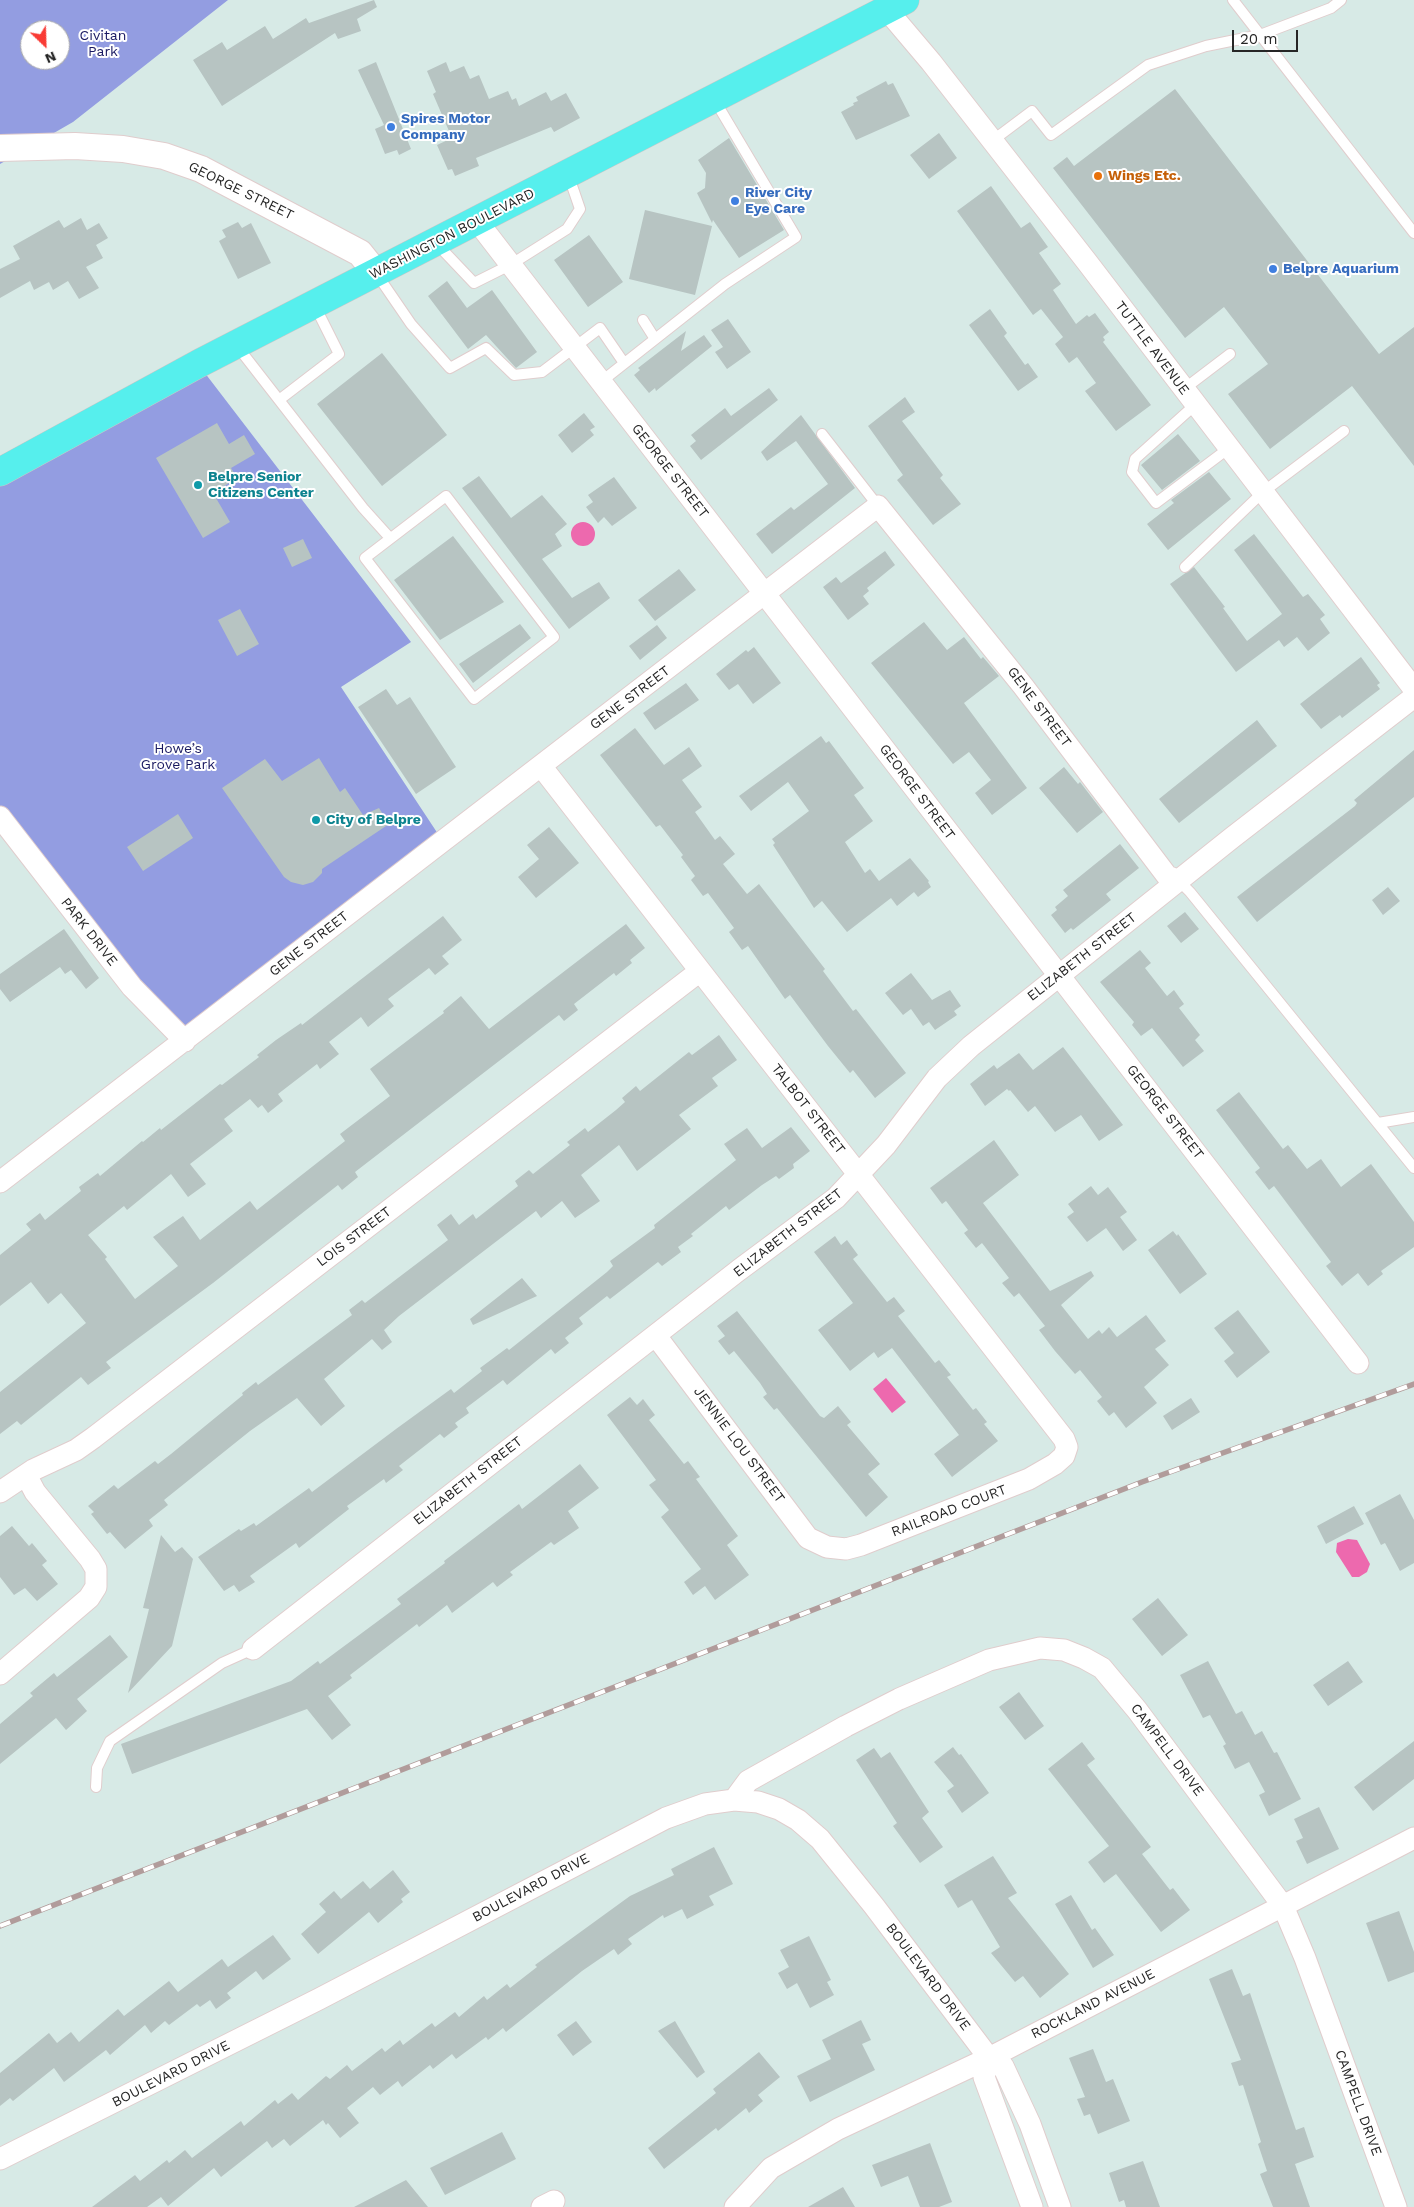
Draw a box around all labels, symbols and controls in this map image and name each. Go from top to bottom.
north arrow [20,20,70,70]
scale bar [1234,20,1300,52]
park label: Civitan Park [80,28,126,60]
text: 20 m [1240,30,1278,48]
text: N [43,48,59,67]
place label: Spires Motor Company [401,111,490,144]
marker: Spires Motor Company [385,121,397,133]
street label: GEORGE STREET [186,158,296,224]
place label: Wings Etc. [1108,168,1181,184]
marker: Wings Etc. [1092,170,1104,182]
street label: WASHINGTON BOULEVARD [367,185,537,283]
place label: River City Eye Care [745,185,812,218]
marker: River City Eye Care [729,195,741,207]
place label: Belpre Aquarium [1283,261,1399,277]
marker: Belpre Aquarium [1267,263,1279,275]
street label: TUTTLE AVENUE [1111,298,1193,398]
street label: GEORGE STREET [628,421,712,521]
place label: Belpre Senior Citizens Center [208,469,314,502]
marker: Belpre Senior Citizens Center [192,479,204,491]
street label: GENE STREET [587,662,673,734]
street label: GENE STREET [1003,664,1075,750]
park label: Howe’s Grove Park [141,741,215,774]
street label: GEORGE STREET [876,741,958,843]
place label: City of Belpre [326,812,421,828]
marker: City of Belpre [310,814,322,826]
street label: PARK DRIVE [57,895,121,969]
street label: GENE STREET [266,908,352,980]
street label: ELIZABETH STREET [1024,909,1140,1005]
street label: TALBOT STREET [768,1060,848,1158]
street label: GEORGE STREET [1123,1062,1207,1162]
street label: ELIZABETH STREET [730,1185,846,1281]
street label: LOIS STREET [313,1203,395,1271]
street label: JENNIE LOU STREET [690,1384,788,1506]
street label: ELIZABETH STREET [410,1433,526,1529]
street label: RAILROAD COURT [889,1481,1009,1541]
street label: CAMPELL DRIVE [1127,1700,1207,1800]
street label: BOULEVARD DRIVE [470,1850,592,1926]
street label: BOULEVARD DRIVE [882,1920,974,2034]
street label: ROCKLAND AVENUE [1028,1965,1158,2043]
street label: BOULEVARD DRIVE [109,2037,233,2111]
street label: CAMPELL DRIVE [1331,2048,1385,2158]

